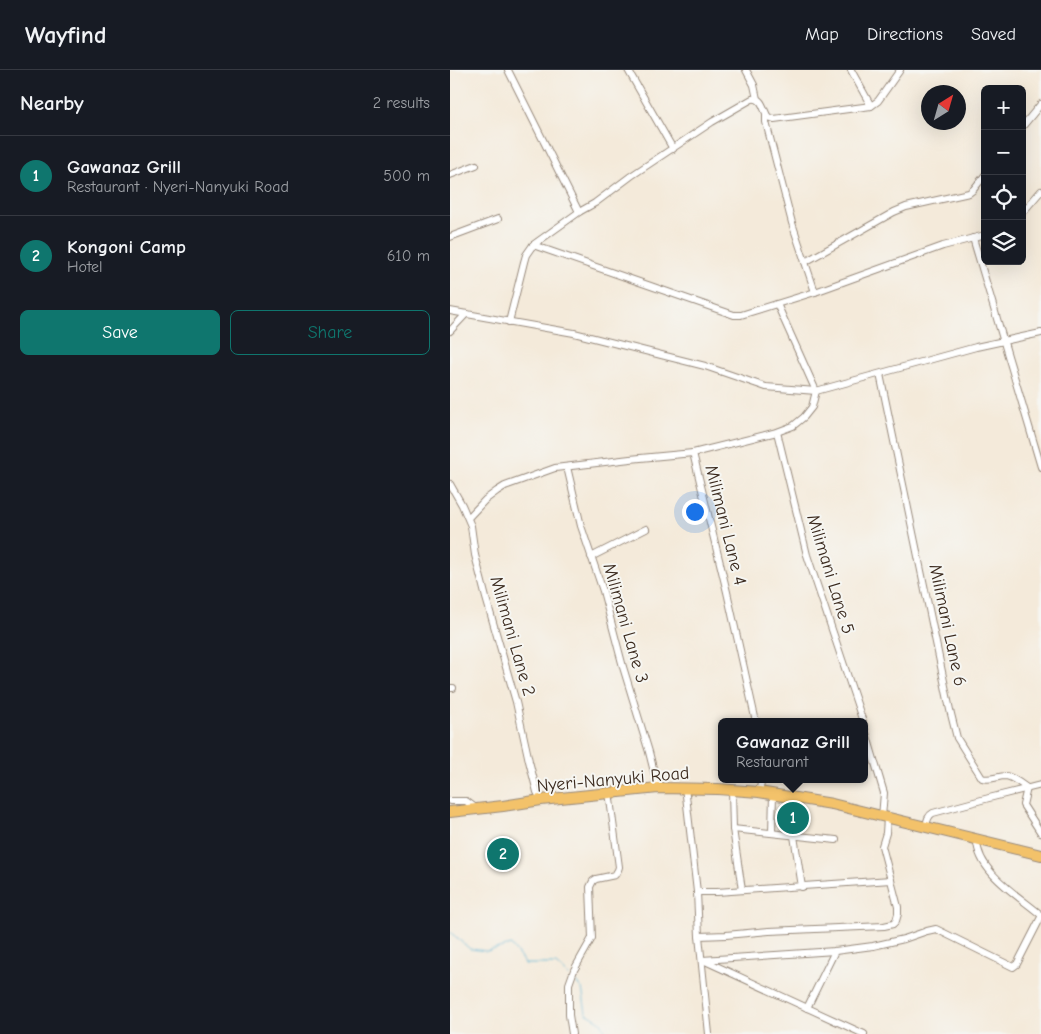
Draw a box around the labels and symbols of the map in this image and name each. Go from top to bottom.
north arrow [921,85,966,130]
street label: Milimani Lane 4 [700,463,751,587]
your location [682,499,708,525]
street label: Milimani Lane 5 [802,512,859,637]
street label: Milimani Lane 3 [598,561,653,685]
street label: Milimani Lane 6 [924,562,971,688]
street label: Milimani Lane 2 [485,574,540,699]
street label: Nyeri-Nanyuki Road [536,762,690,797]
pin: 1 [777,799,809,837]
pin: 2 [487,835,519,873]

